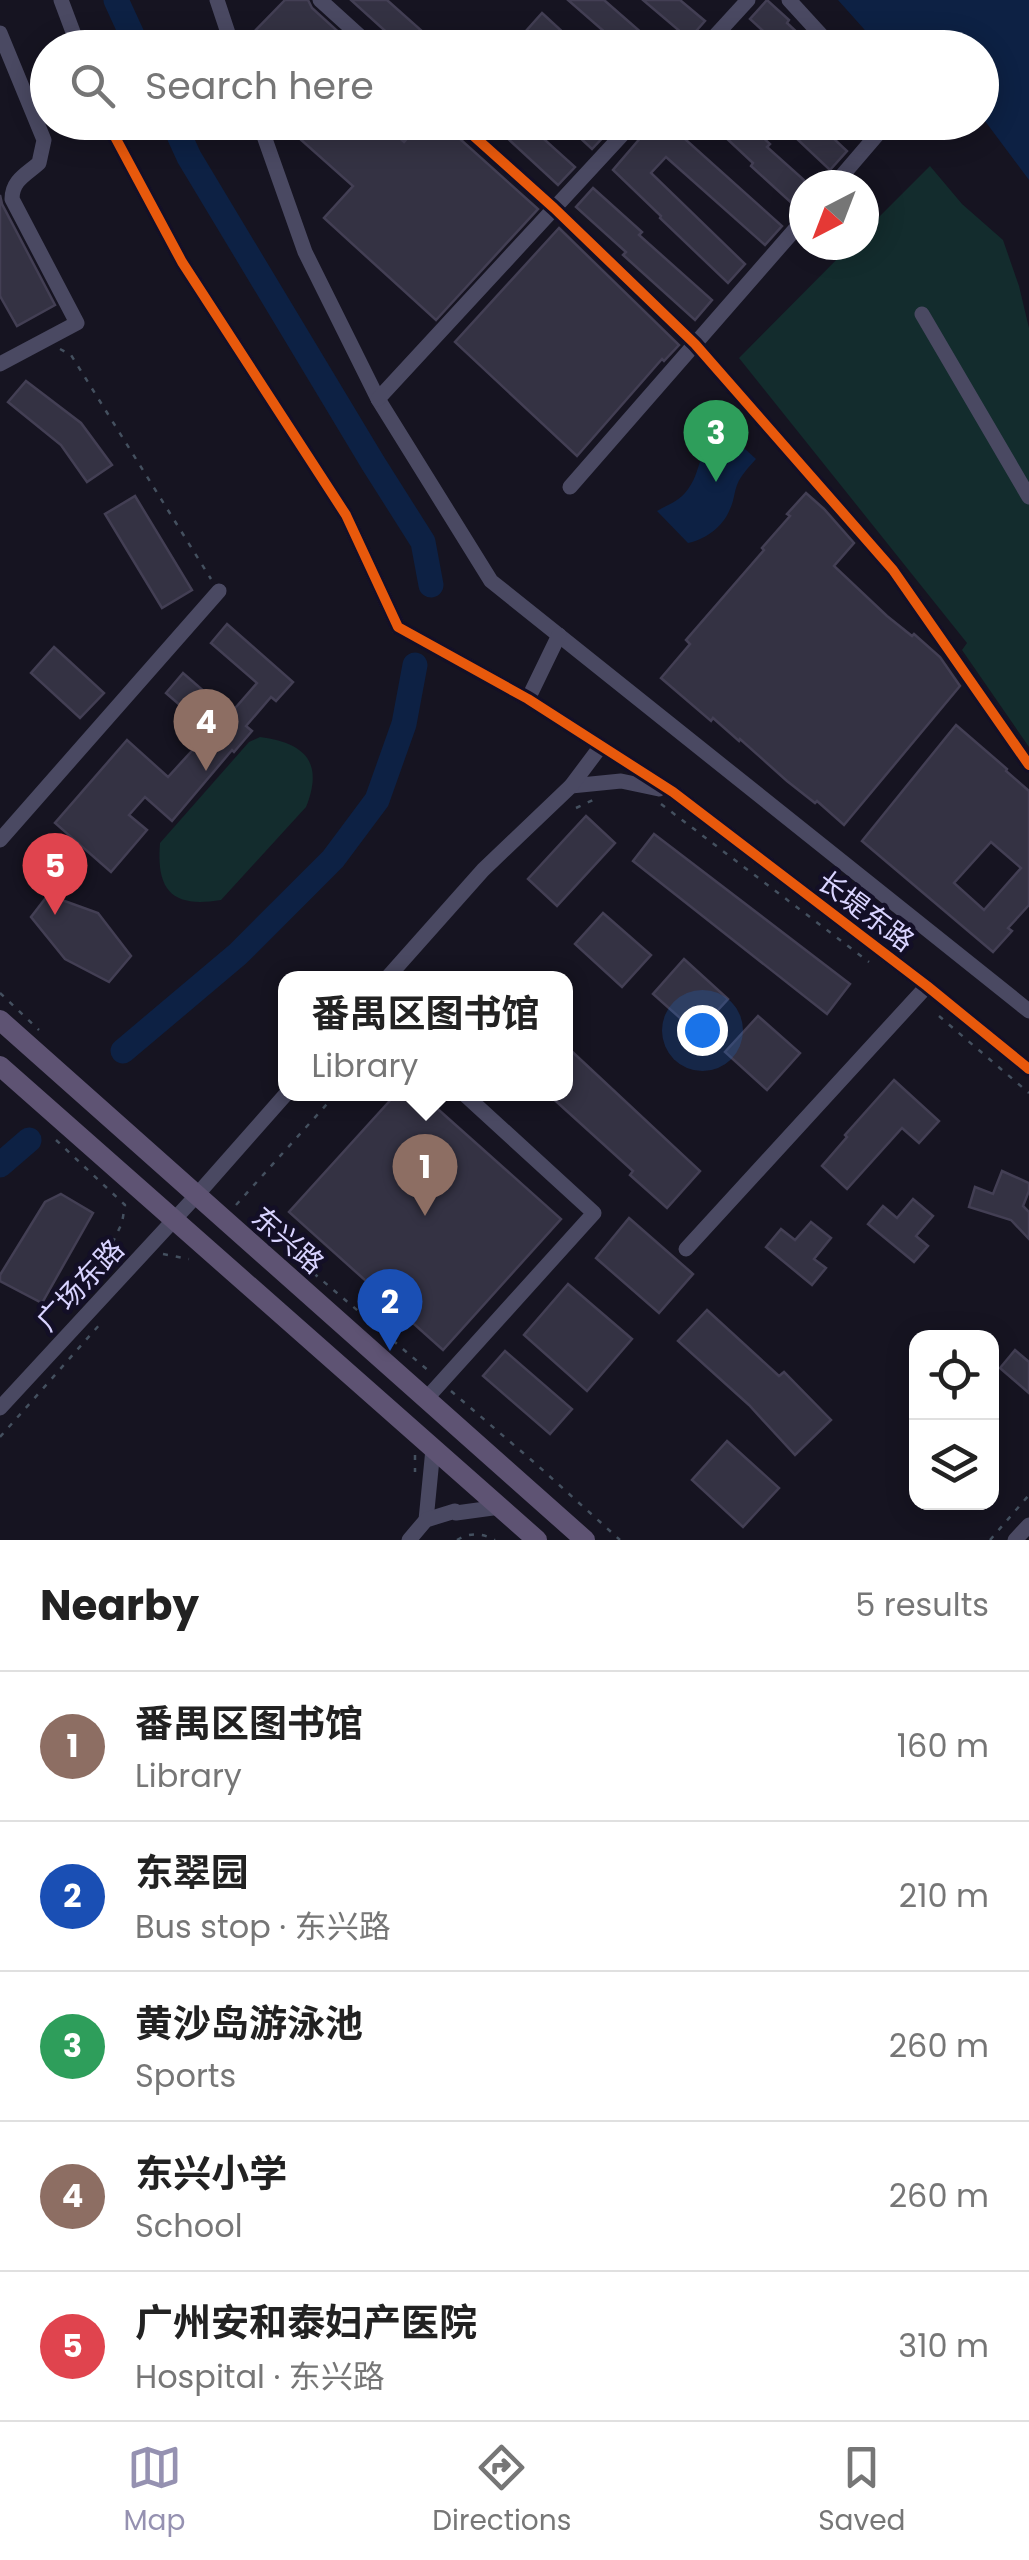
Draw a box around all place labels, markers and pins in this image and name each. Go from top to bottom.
pin: 3 [684,400,748,482]
pin: 4 [174,688,238,771]
pin: 5 [22,832,88,915]
pin: 1 [392,1134,458,1216]
pin: 2 [358,1268,422,1351]

